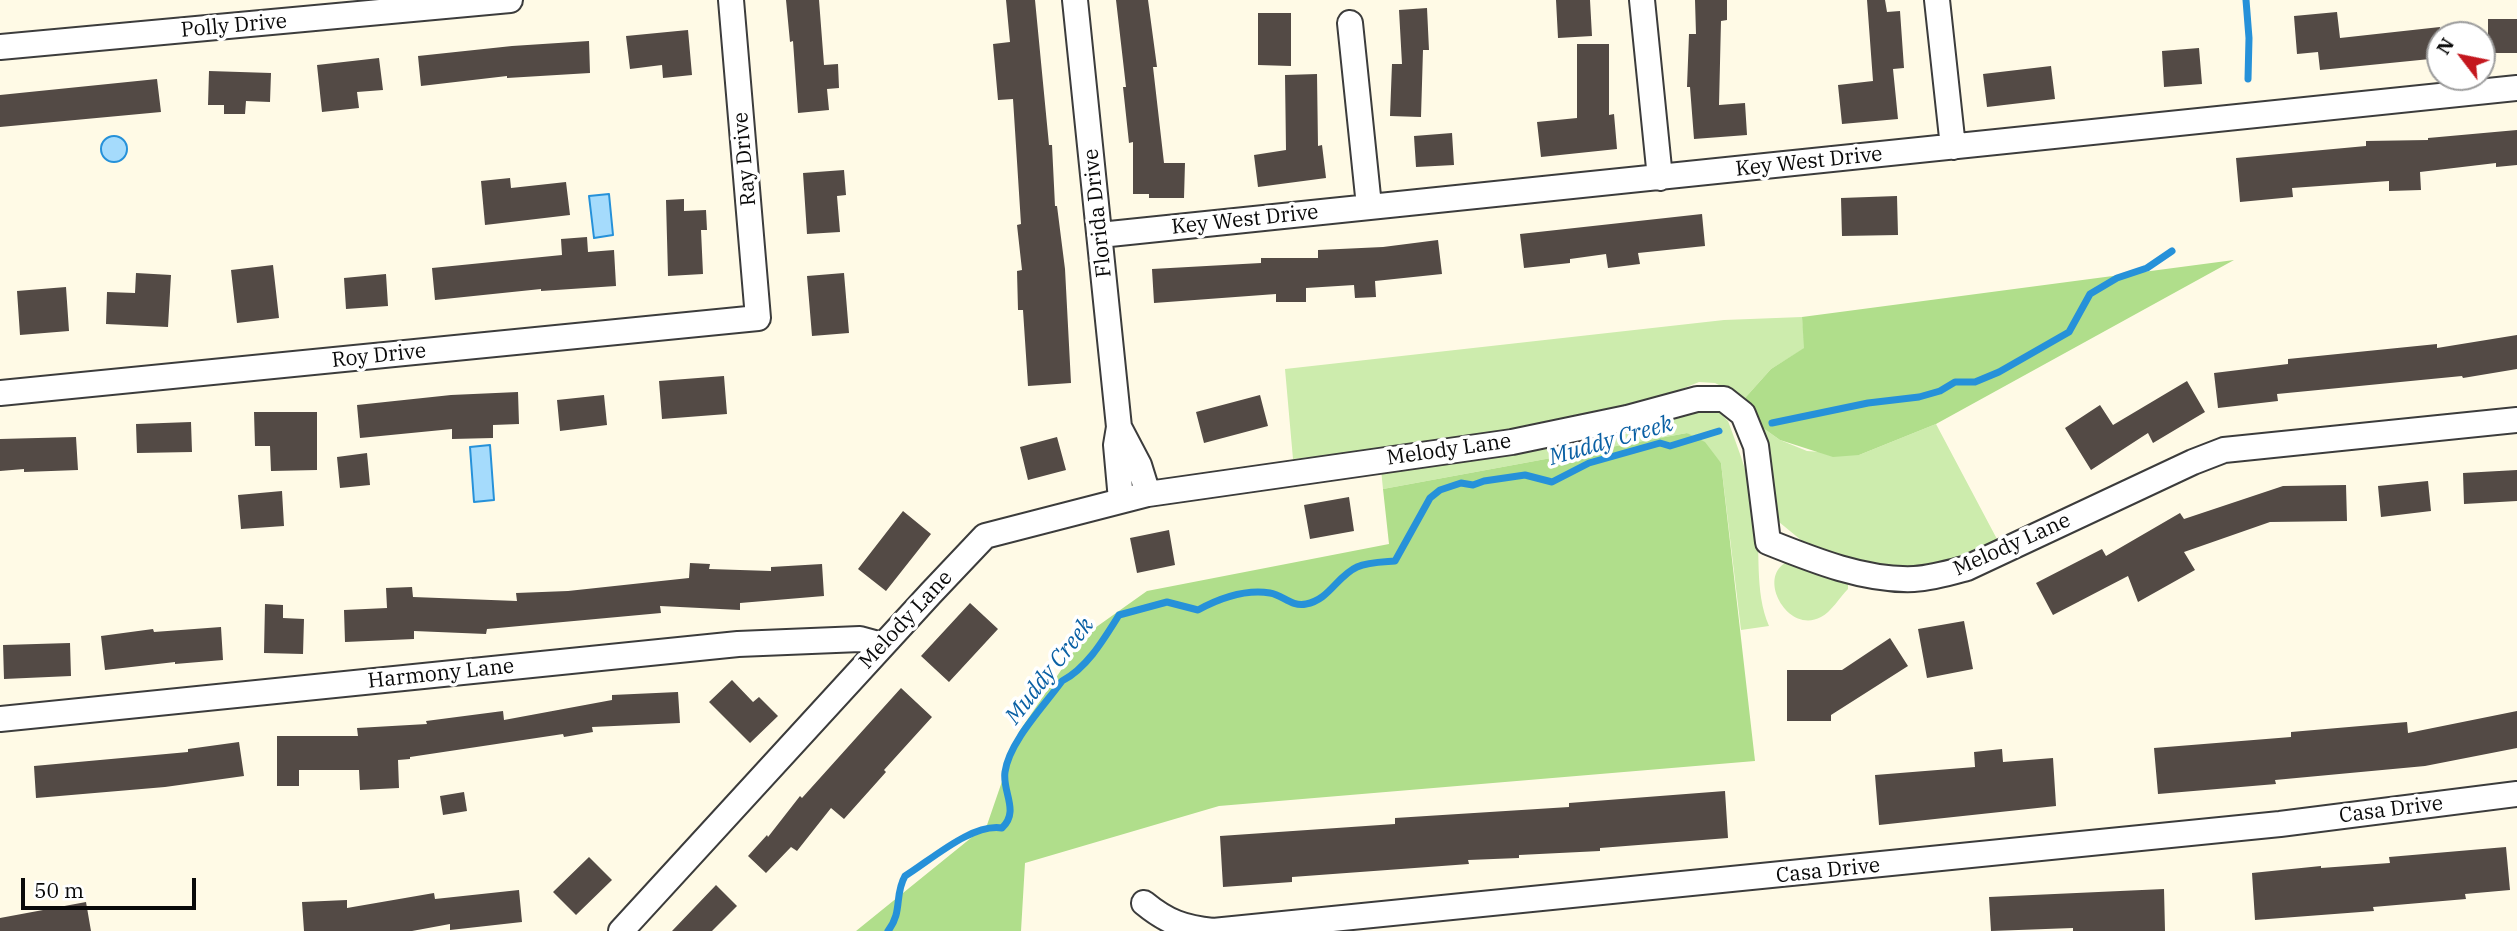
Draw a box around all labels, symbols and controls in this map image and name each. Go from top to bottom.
street label: Polly Drive [180,9,288,43]
north arrow [2426,21,2496,91]
text: N [2431,33,2459,59]
street label: Ray Drive [728,111,762,207]
street label: Key West Drive [1734,142,1884,182]
street label: Florida Drive [1079,147,1117,279]
street label: Key West Drive [1170,200,1320,240]
street label: Roy Drive [331,339,427,373]
water label: Muddy Creek [1546,410,1676,472]
street label: Melody Lane [1385,429,1513,471]
street label: Melody Lane [1950,508,2074,582]
street label: Melody Lane [854,566,958,674]
water label: Muddy Creek [1000,612,1100,730]
street label: Harmony Lane [367,654,515,694]
street label: Casa Drive [2338,791,2444,829]
street label: Casa Drive [1775,853,1881,889]
scale bar [24,864,200,908]
text: 50 m [34,876,84,904]

